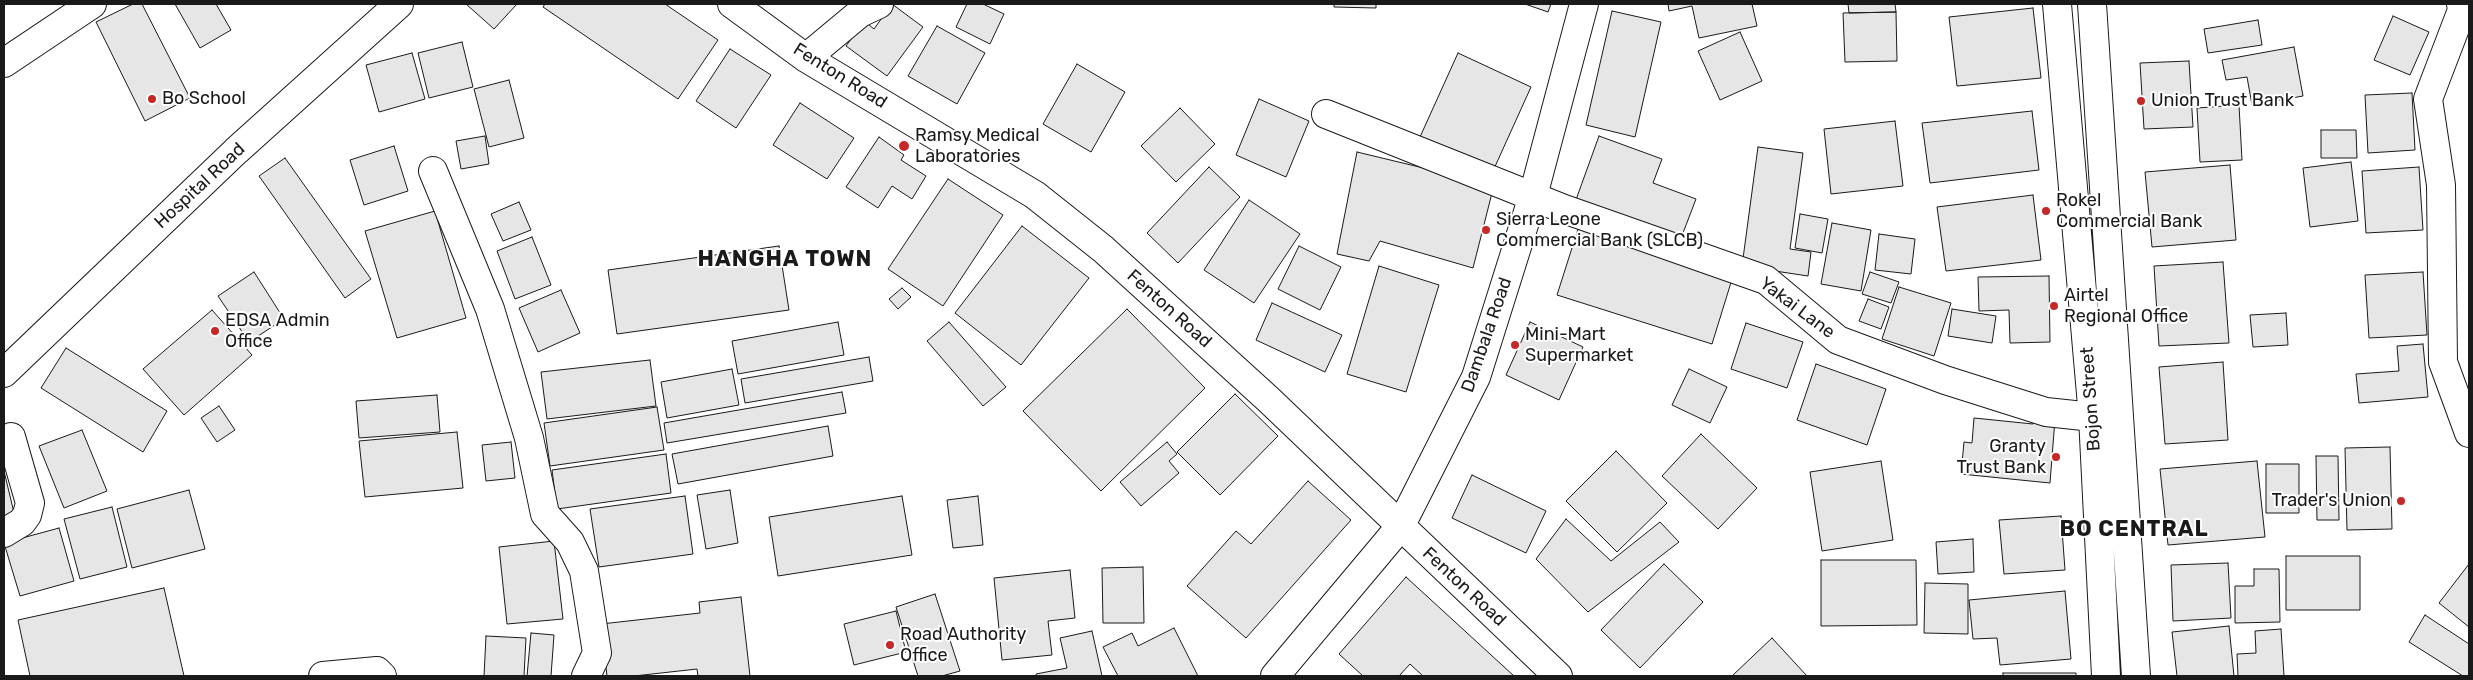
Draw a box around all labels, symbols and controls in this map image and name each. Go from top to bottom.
street label: Fenton Road [789,39,891,113]
place label: Bo School [162,88,246,110]
place label: Union Trust Bank [2151,90,2294,112]
marker: Bo School [146,93,158,105]
marker: Union Trust Bank [2135,95,2147,107]
place label: Ramsy Medical Laboratories [915,125,1040,168]
street label: Hospital Road [150,139,250,233]
marker: Ramsy Medical Laboratories [897,139,911,153]
place label: Rokel Commercial Bank [2056,190,2202,232]
marker: Rokel Commercial Bank [2040,205,2052,217]
place label: Sierra Leone Commercial Bank (SLCB) [1496,209,1703,252]
marker: Sierra Leone Commercial Bank (SLCB) [1480,224,1492,236]
district label: HANGHA TOWN [696,247,874,273]
street label: Fenton Road [1122,265,1216,353]
street label: Yakai Lane [1755,273,1839,343]
street label: Dambala Road [1457,275,1517,395]
place label: Airtel Regional Office [2064,285,2188,328]
marker: Airtel Regional Office [2048,300,2060,312]
place label: EDSA Admin Office [225,310,330,352]
place label: Mini-Mart Supermarket [1525,324,1633,366]
marker: EDSA Admin Office [209,325,221,337]
marker: Mini-Mart Supermarket [1509,339,1521,351]
street label: Bojon Street [2077,346,2105,452]
place label: Granty Trust Bank [1957,436,2046,478]
marker: Granty Trust Bank [2050,451,2062,463]
place label: Trader's Union [2272,490,2391,512]
marker: Trader's Union [2395,495,2407,507]
district label: BO CENTRAL [2058,517,2210,543]
street label: Fenton Road [1418,543,1510,631]
place label: Road Authority Office [900,624,1026,666]
marker: Road Authority Office [884,639,896,651]

